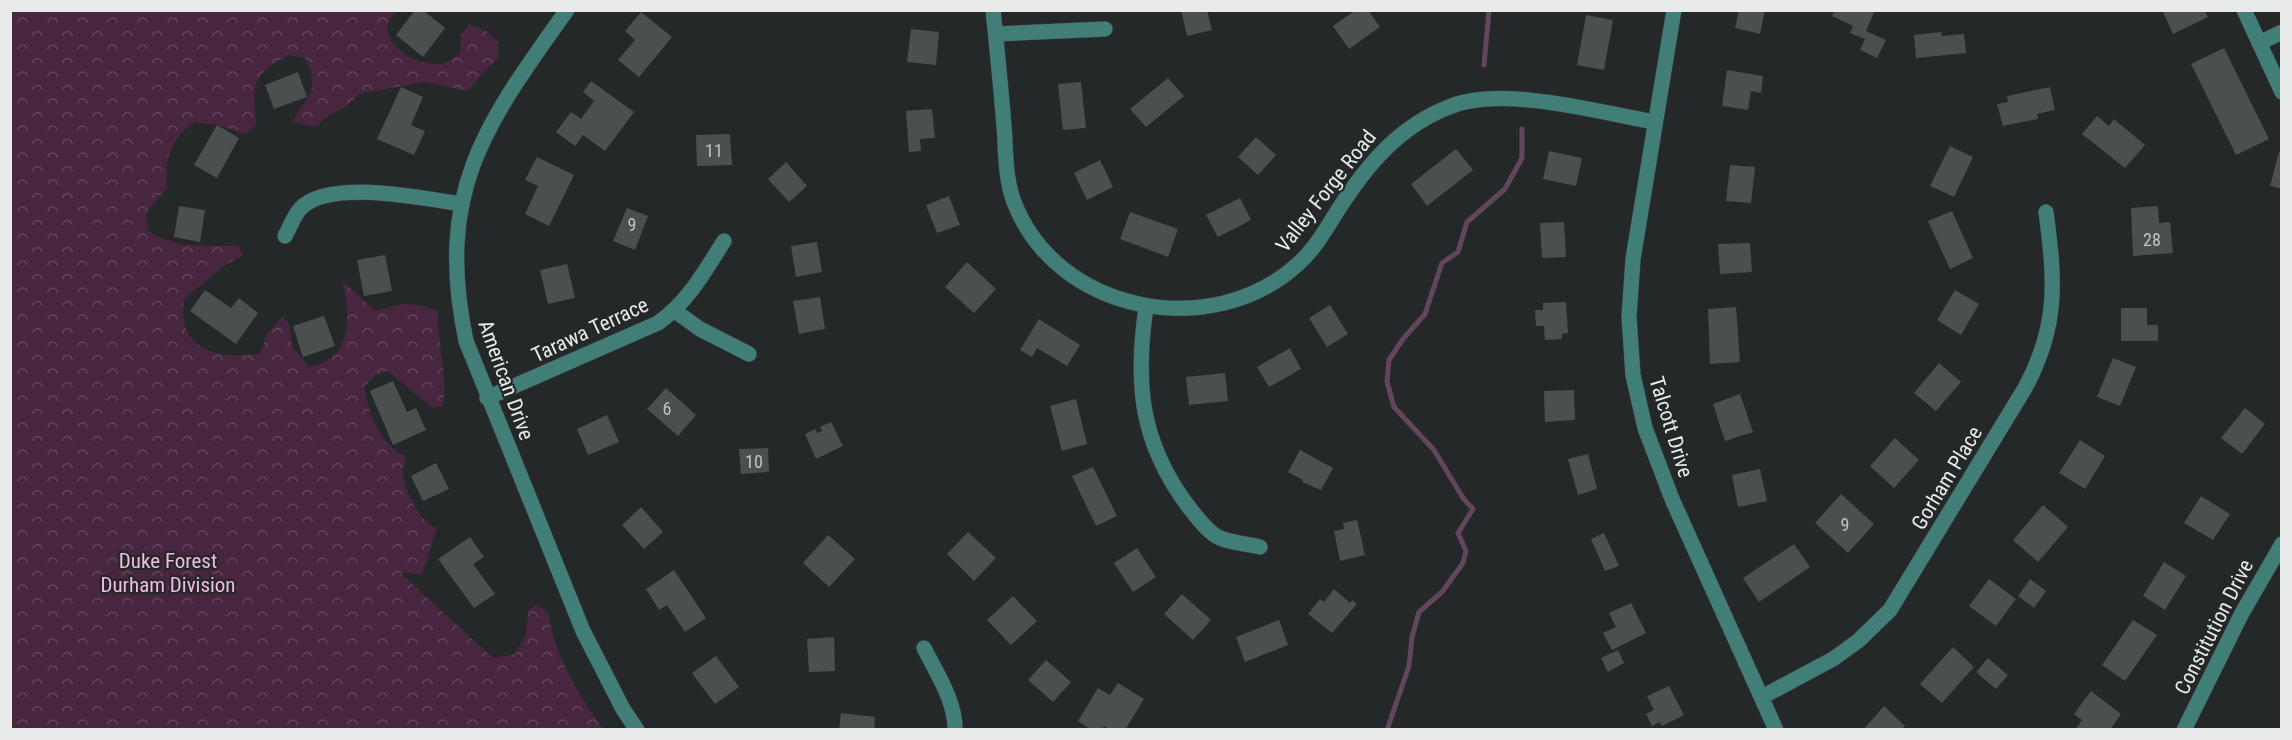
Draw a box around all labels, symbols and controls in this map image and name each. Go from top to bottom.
street label: Valley Forge Road [1271,125,1381,257]
house number: 11 [705,140,723,161]
house number: 9 [628,214,636,235]
house number: 28 [2143,229,2161,250]
street label: Tarawa Terrace [528,292,652,367]
street label: American Drive [473,317,539,443]
street label: Talcott Drive [1644,374,1698,480]
house number: 6 [663,398,671,419]
street label: Gorham Place [1907,422,1987,534]
house number: 10 [745,451,763,472]
house number: 9 [1841,514,1849,535]
park label: Duke Forest Durham Division [100,549,236,597]
street label: Constitution Drive [2170,555,2258,698]

